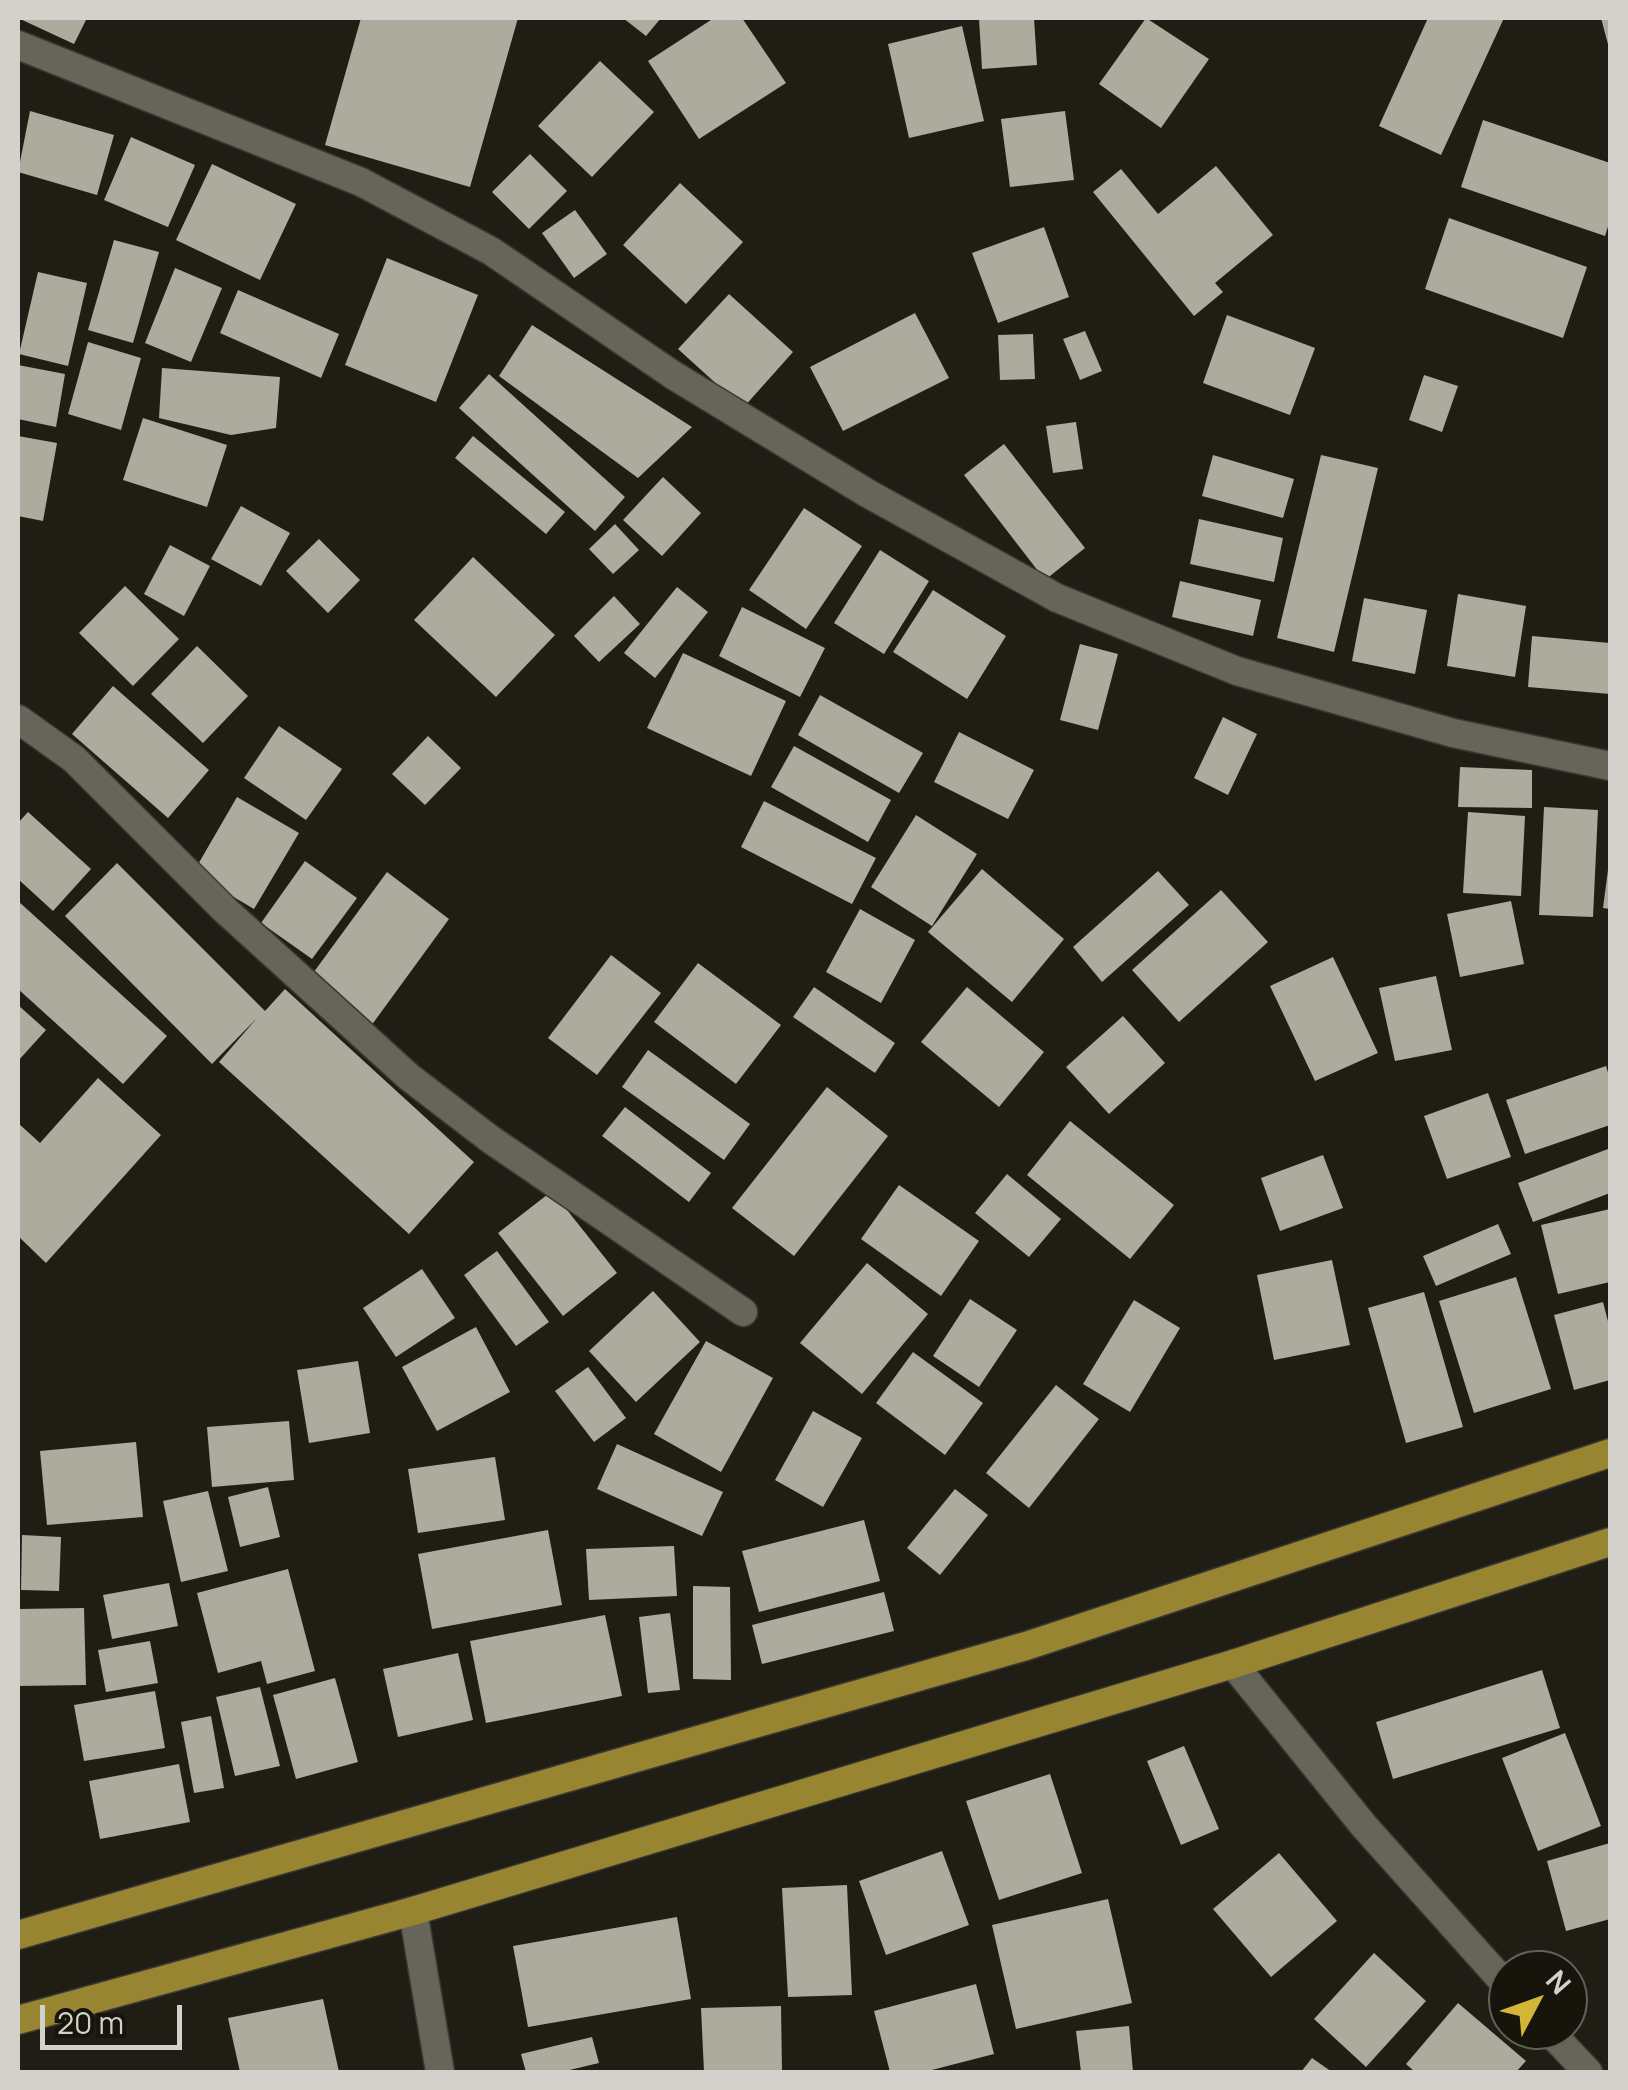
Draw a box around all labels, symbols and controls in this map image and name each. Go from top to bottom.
north arrow [1488,1950,1588,2050]
text: N [1538,1962,1580,2002]
scale bar [45,1985,188,2047]
text: 20 m [57,2002,124,2043]

